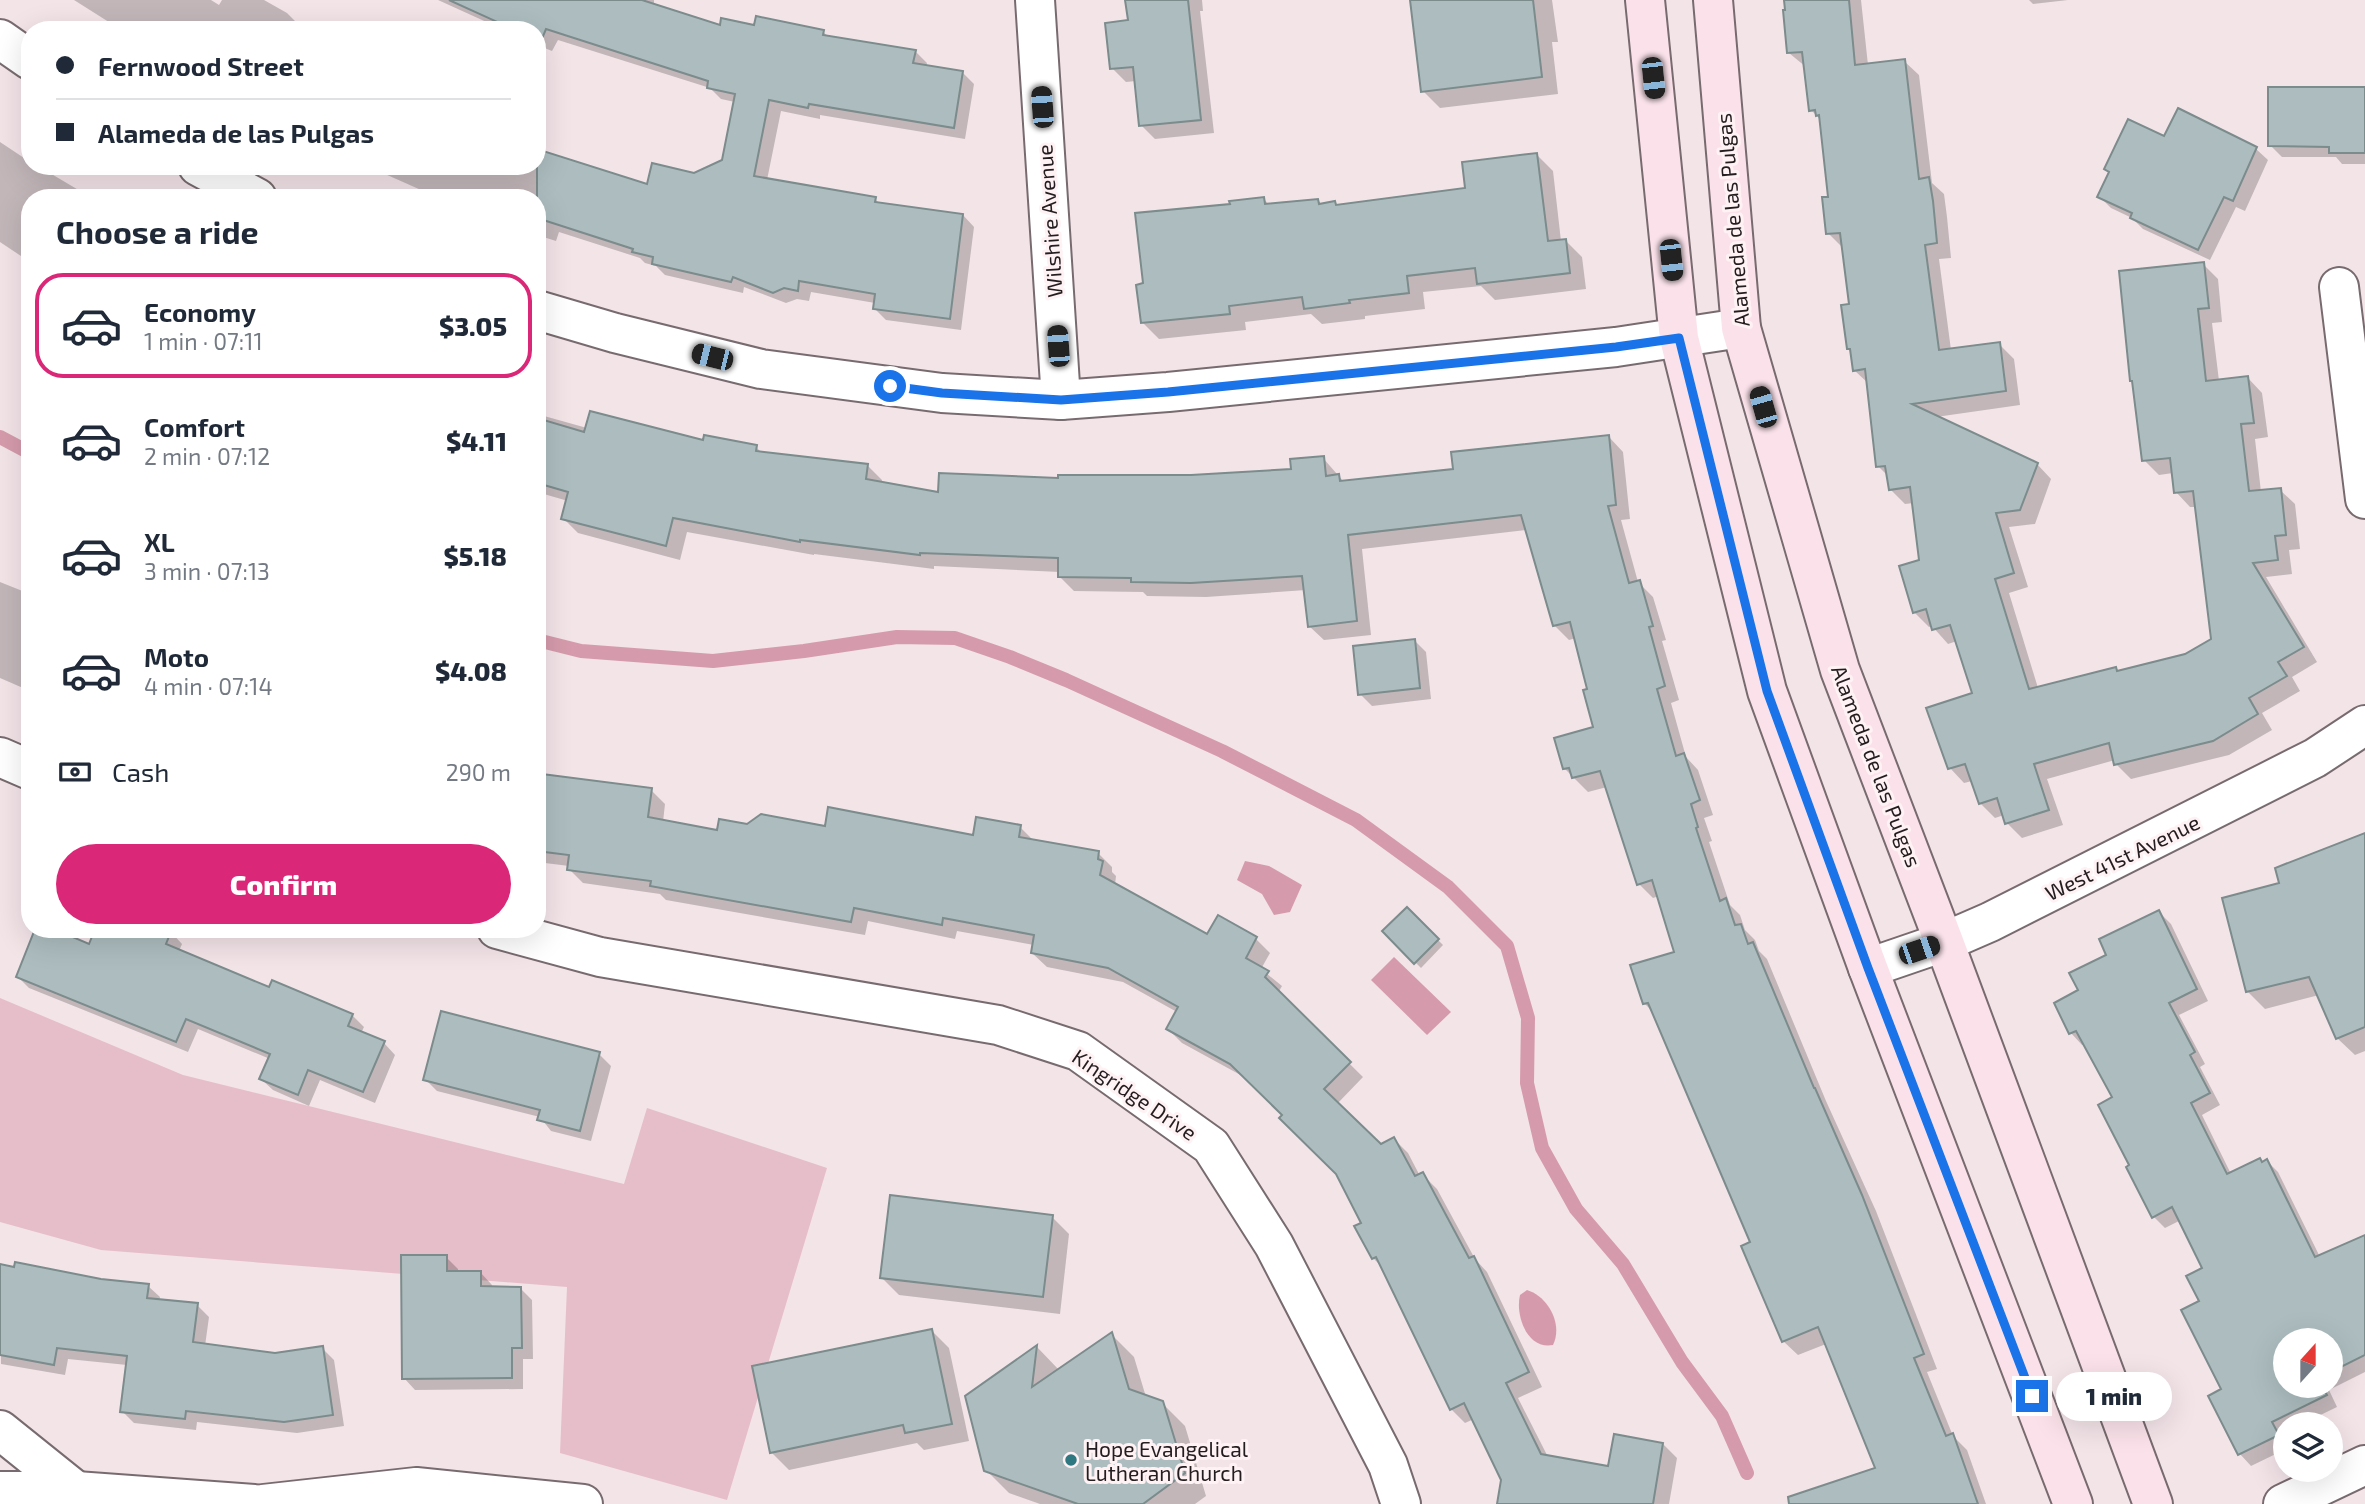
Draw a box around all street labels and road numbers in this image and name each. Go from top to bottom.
street label: Alameda de las Pulgas [1710,112,1754,328]
street label: Wilshire Avenue [1031,144,1067,298]
street label: Alameda de las Pulgas [1827,662,1927,870]
street label: West 41st Avenue [2041,809,2203,905]
street label: Kingridge Drive [1068,1043,1202,1145]

